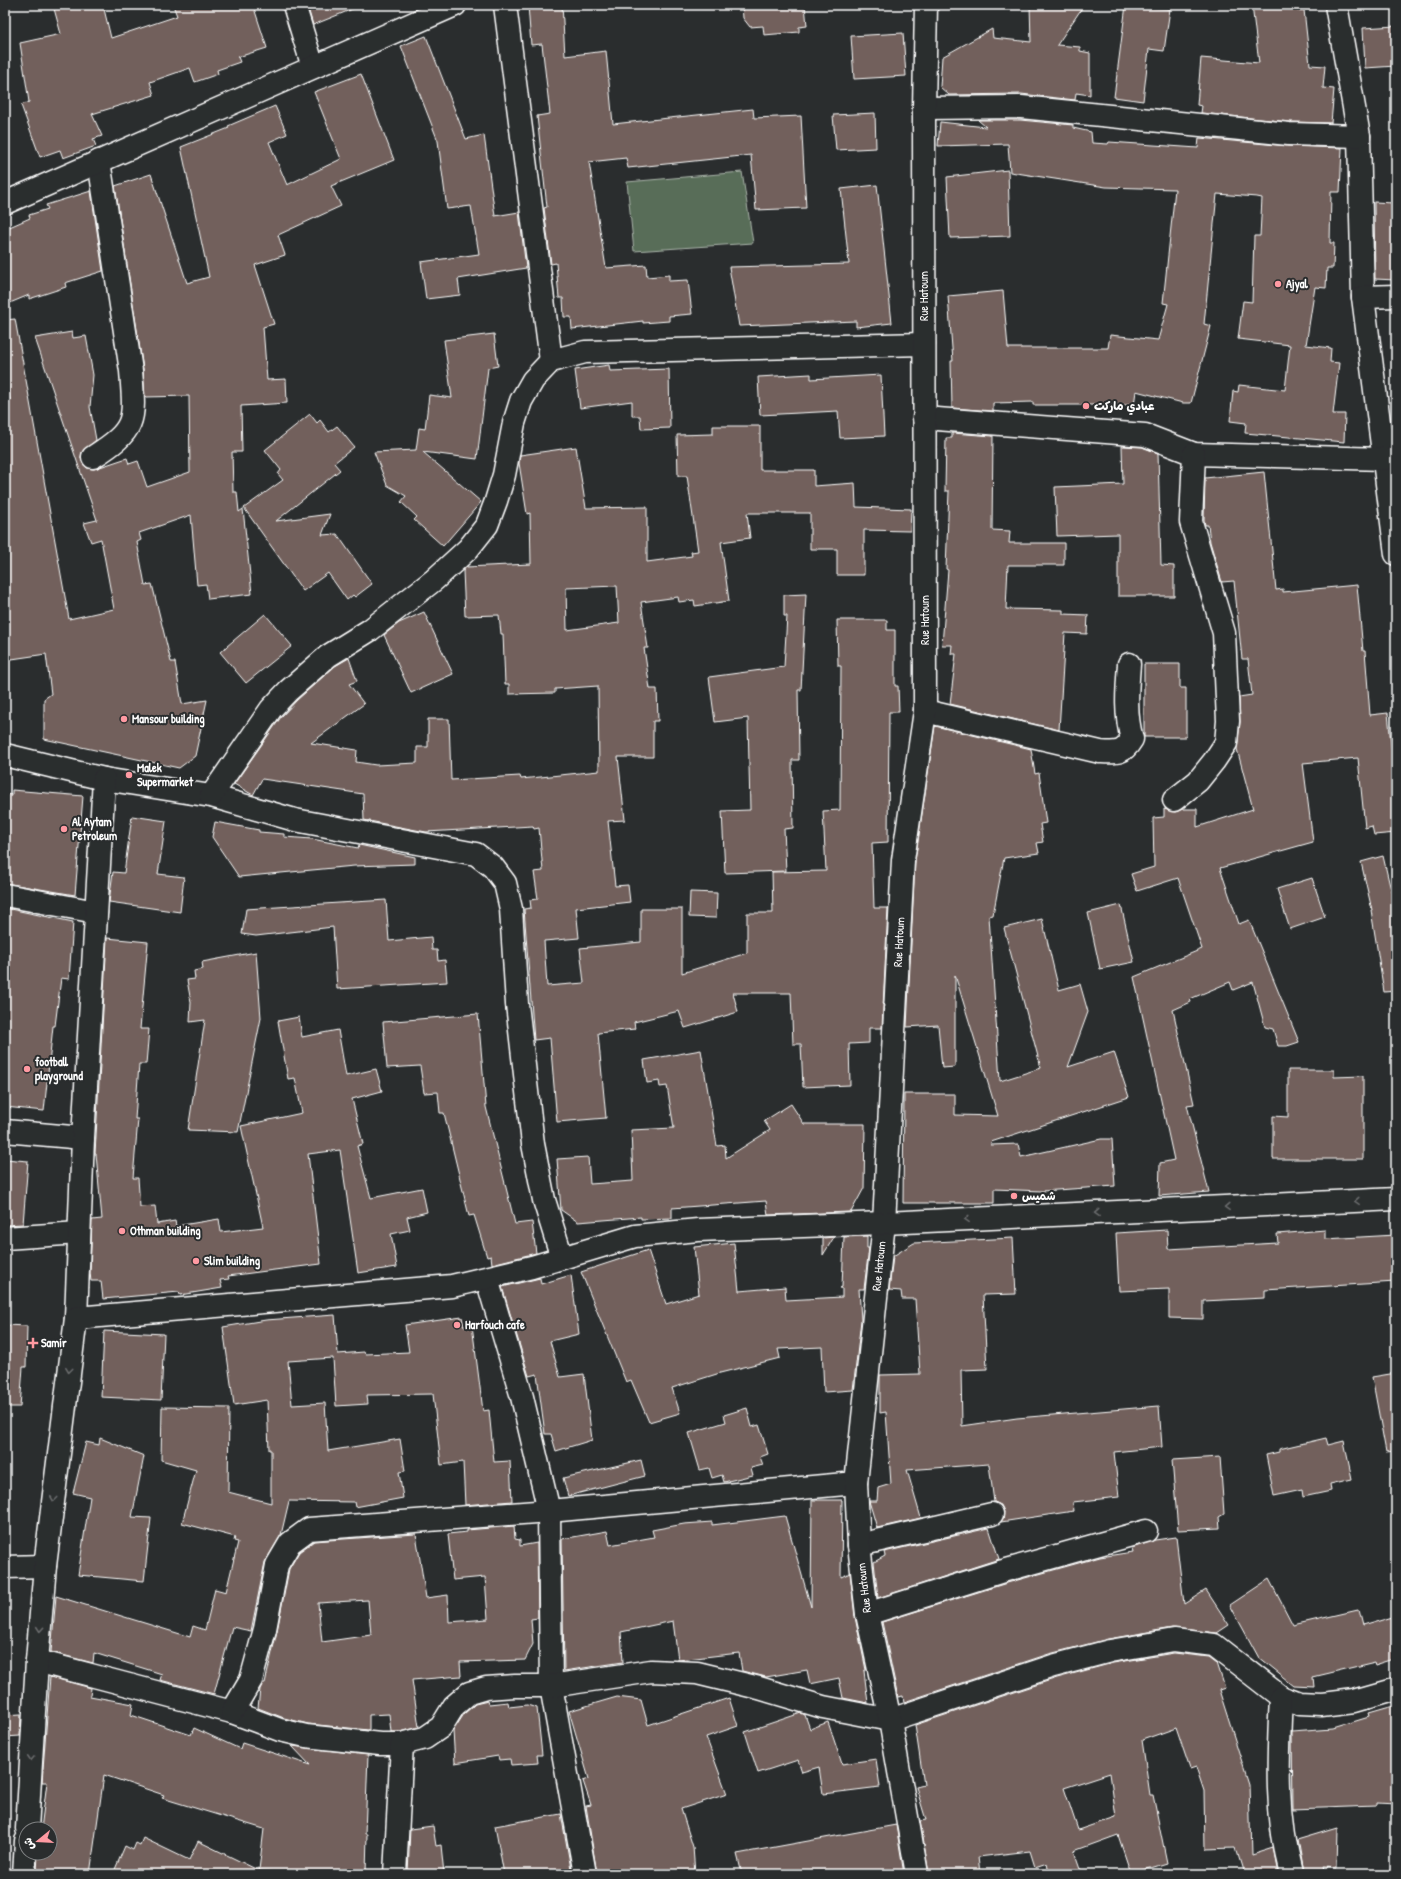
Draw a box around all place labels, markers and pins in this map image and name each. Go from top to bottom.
place label: Ajyal [1286,275,1308,293]
marker: Ajyal [1273,279,1283,289]
place label: عبادي ماركت [1094,397,1155,415]
marker: عبادي ماركت [1081,401,1091,411]
place label: Mansour building [132,710,205,728]
marker: Mansour building [119,714,129,724]
place label: Malek Supermarket [137,759,194,791]
marker: Malek Supermarket [124,770,134,780]
place label: Al Aytam Petroleum [72,813,117,844]
marker: Al Aytam Petroleum [59,824,69,834]
place label: football playground [35,1053,83,1085]
marker: football playground [22,1064,32,1074]
place label: شميس [1022,1187,1056,1204]
marker: شميس [1009,1191,1019,1201]
place label: Othman building [130,1222,201,1240]
marker: Othman building [117,1226,127,1236]
place label: Slim building [204,1252,261,1270]
marker: Slim building [191,1256,201,1266]
place label: Harfouch cafe [465,1316,525,1333]
marker: Harfouch cafe [452,1320,462,1330]
place label: Samir [41,1334,67,1351]
marker: Samir [28,1338,38,1348]

